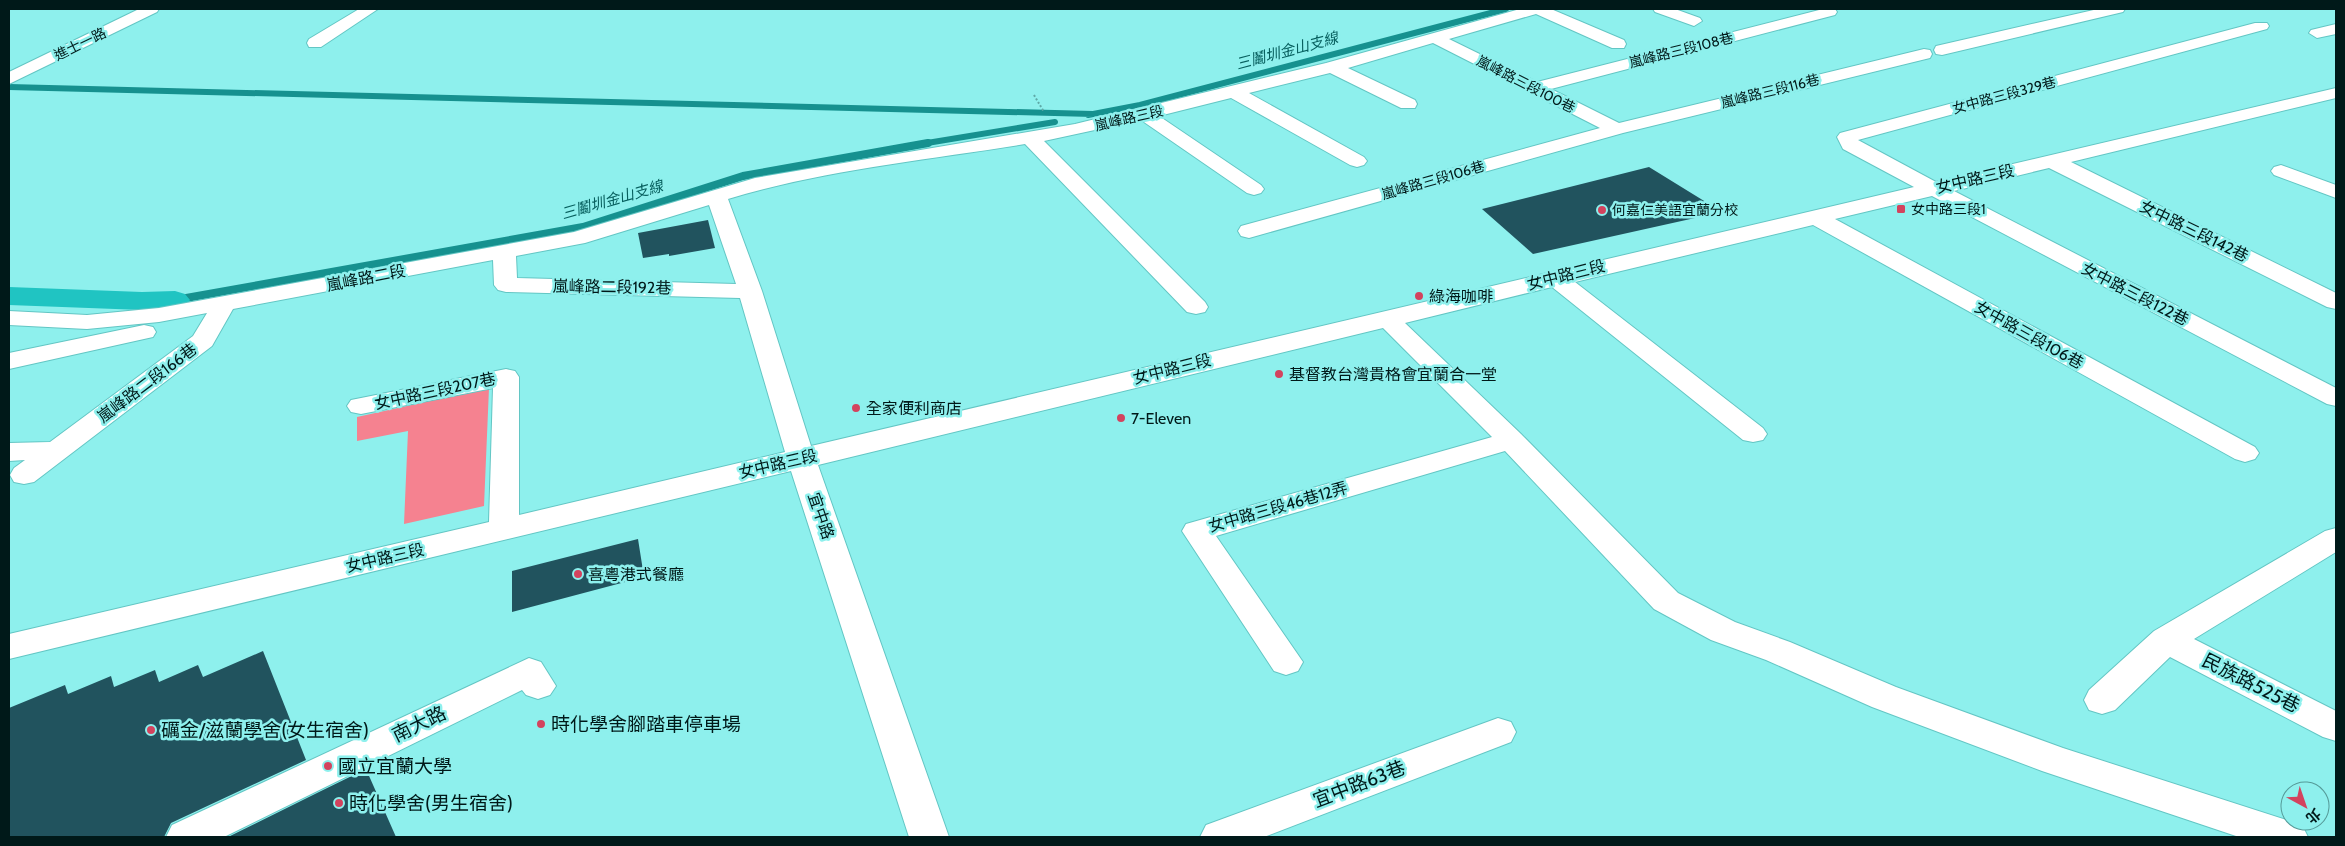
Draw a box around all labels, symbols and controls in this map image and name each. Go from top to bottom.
street label: 進士一路 [51,24,109,64]
water label: 三鬮圳金山支線 [1234,28,1342,73]
street label: 嵐峰路三段108巷 [1627,28,1735,72]
street label: 嵐峰路三段100巷 [1474,51,1578,117]
street label: 嵐峰路三段116巷 [1719,70,1821,112]
street label: 女中路三段329巷 [1950,72,2058,118]
street label: 嵐峰路三段 [1093,101,1165,135]
street label: 嵐峰路三段106巷 [1379,157,1487,203]
street label: 女中路三段 [1934,161,2016,197]
water label: 三鬮圳金山支線 [559,176,667,223]
street label: 女中路三段142巷 [2136,196,2252,266]
place label: 女中路三段1 [1911,200,1986,218]
place label: 何嘉仁美語宜蘭分校 [1612,201,1738,219]
marker: 女中路三段1 [1895,203,1907,215]
marker: 何嘉仁美語宜蘭分校 [1596,204,1608,216]
street label: 女中路三段 [1525,256,1607,294]
street label: 女中路三段122巷 [2078,259,2192,329]
street label: 嵐峰路二段 [325,261,407,295]
street label: 嵐峰路二段192巷 [552,276,672,298]
place label: 綠海咖啡 [1429,287,1493,306]
marker: 綠海咖啡 [1413,290,1425,302]
street label: 女中路三段106巷 [1971,297,2087,373]
street label: 嵐峰路二段166巷 [94,339,200,427]
street label: 女中路三段 [1131,350,1213,388]
place label: 基督教台灣貴格會宜蘭合一堂 [1289,365,1497,384]
marker: 基督教台灣貴格會宜蘭合一堂 [1273,368,1285,380]
street label: 女中路三段207巷 [373,369,497,413]
place label: 全家便利商店 [866,399,962,418]
marker: 全家便利商店 [850,402,862,414]
place label: 7-Eleven [1131,409,1191,428]
marker: 7-Eleven [1115,412,1127,424]
street label: 女中路三段 [737,446,819,482]
street label: 女中路三段46巷12弄 [1206,478,1350,536]
street label: 宜中路 [804,490,838,542]
street label: 女中路三段 [344,540,426,576]
place label: 喜粵港式餐廳 [588,565,684,584]
marker: 喜粵港式餐廳 [572,568,584,580]
street label: 民族路525巷 [2198,649,2304,717]
street label: 南大路 [388,701,450,747]
place label: 時化學舍腳踏車停車場 [551,713,741,736]
marker: 時化學舍腳踏車停車場 [535,718,547,730]
place label: 礪金/滋蘭學舍(女生宿舍) [161,719,369,742]
marker: 礪金/滋蘭學舍(女生宿舍) [145,724,157,736]
place label: 國立宜蘭大學 [338,755,452,778]
street label: 宜中路63巷 [1310,756,1408,812]
marker: 國立宜蘭大學 [322,760,334,772]
north arrow [2280,781,2330,831]
place label: 時化學舍(男生宿舍) [349,792,513,815]
marker: 時化學舍(男生宿舍) [333,797,345,809]
text: 北 [2302,805,2325,827]

